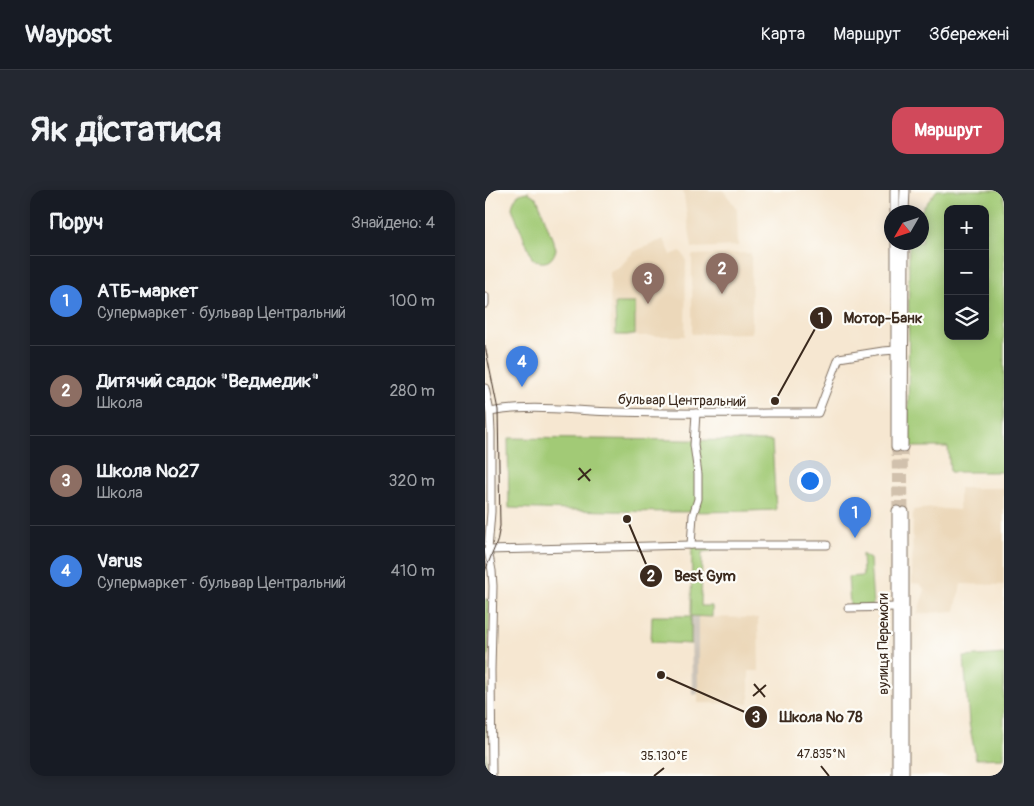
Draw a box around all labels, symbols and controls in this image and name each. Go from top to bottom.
text: Waypost [25,20,112,49]
text: Карта [761,23,805,46]
text: Маршрут [833,23,901,46]
text: Збережені [929,23,1009,46]
button: Маршрут [892,107,1004,154]
text: Як дістатися [30,108,221,152]
north arrow [884,205,929,250]
map controls [944,205,989,340]
button: + [944,205,989,250]
text: Поруч [50,209,103,236]
text: Знайдено: 4 [351,213,435,233]
button: − [944,250,989,295]
pin: 2 [706,253,738,294]
pin: 3 [632,263,664,304]
text: АТБ-маркет [97,279,198,303]
text: 1 [63,291,69,311]
text: 100 m [389,291,435,311]
button: layers [944,295,989,340]
text: Супермаркет · бульвар Центральний [97,303,346,323]
callout: Мотор-Банк [808,303,932,333]
text: 1 [818,309,824,328]
text: Мотор-Банк [843,309,923,328]
pin: 4 [506,346,538,387]
text: Дитячий садок "Ведмедик" [97,369,319,393]
text: 2 [62,381,70,401]
text: 280 m [389,381,435,401]
street label: бульвар Центральний [618,391,746,410]
text: Школа [97,393,143,413]
text: Школа №27 [97,459,199,483]
your location [797,468,823,494]
text: 3 [62,471,70,491]
text: 320 m [389,471,435,491]
text: Школа [97,483,143,503]
pin: 1 [839,497,871,538]
text: Varus [97,549,142,573]
text: 4 [61,561,71,581]
text: 410 m [391,561,435,581]
callout: Best Gym [639,561,745,591]
text: 2 [647,567,655,586]
text: Best Gym [674,567,736,586]
text: Супермаркет · бульвар Центральний [97,573,346,593]
street label: вулиця Перемоги [875,593,892,695]
callout: Школа № 78 [744,702,872,732]
text: 3 [752,708,760,727]
text: Школа № 78 [778,708,863,727]
text: 47.835°N [797,747,845,762]
text: 35.130°E [641,749,687,764]

